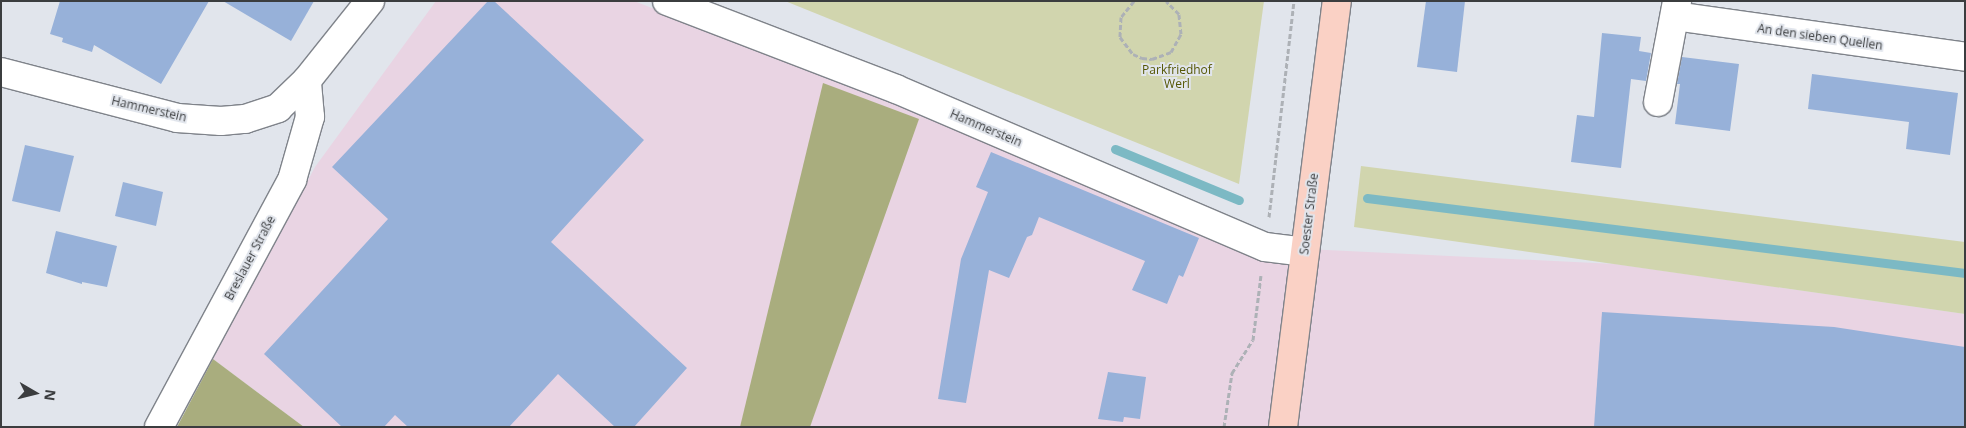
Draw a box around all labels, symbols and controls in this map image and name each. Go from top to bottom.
street label: An den sieben Quellen [1756,21,1884,53]
park label: Parkfriedhof Werl [1142,63,1212,91]
street label: Hammerstein [110,93,188,125]
street label: Hammerstein [948,106,1024,150]
street label: Soester Straße [1297,172,1321,256]
street label: Breslauer Straße [222,213,278,303]
north arrow [10,368,60,418]
text: N [40,388,61,402]

